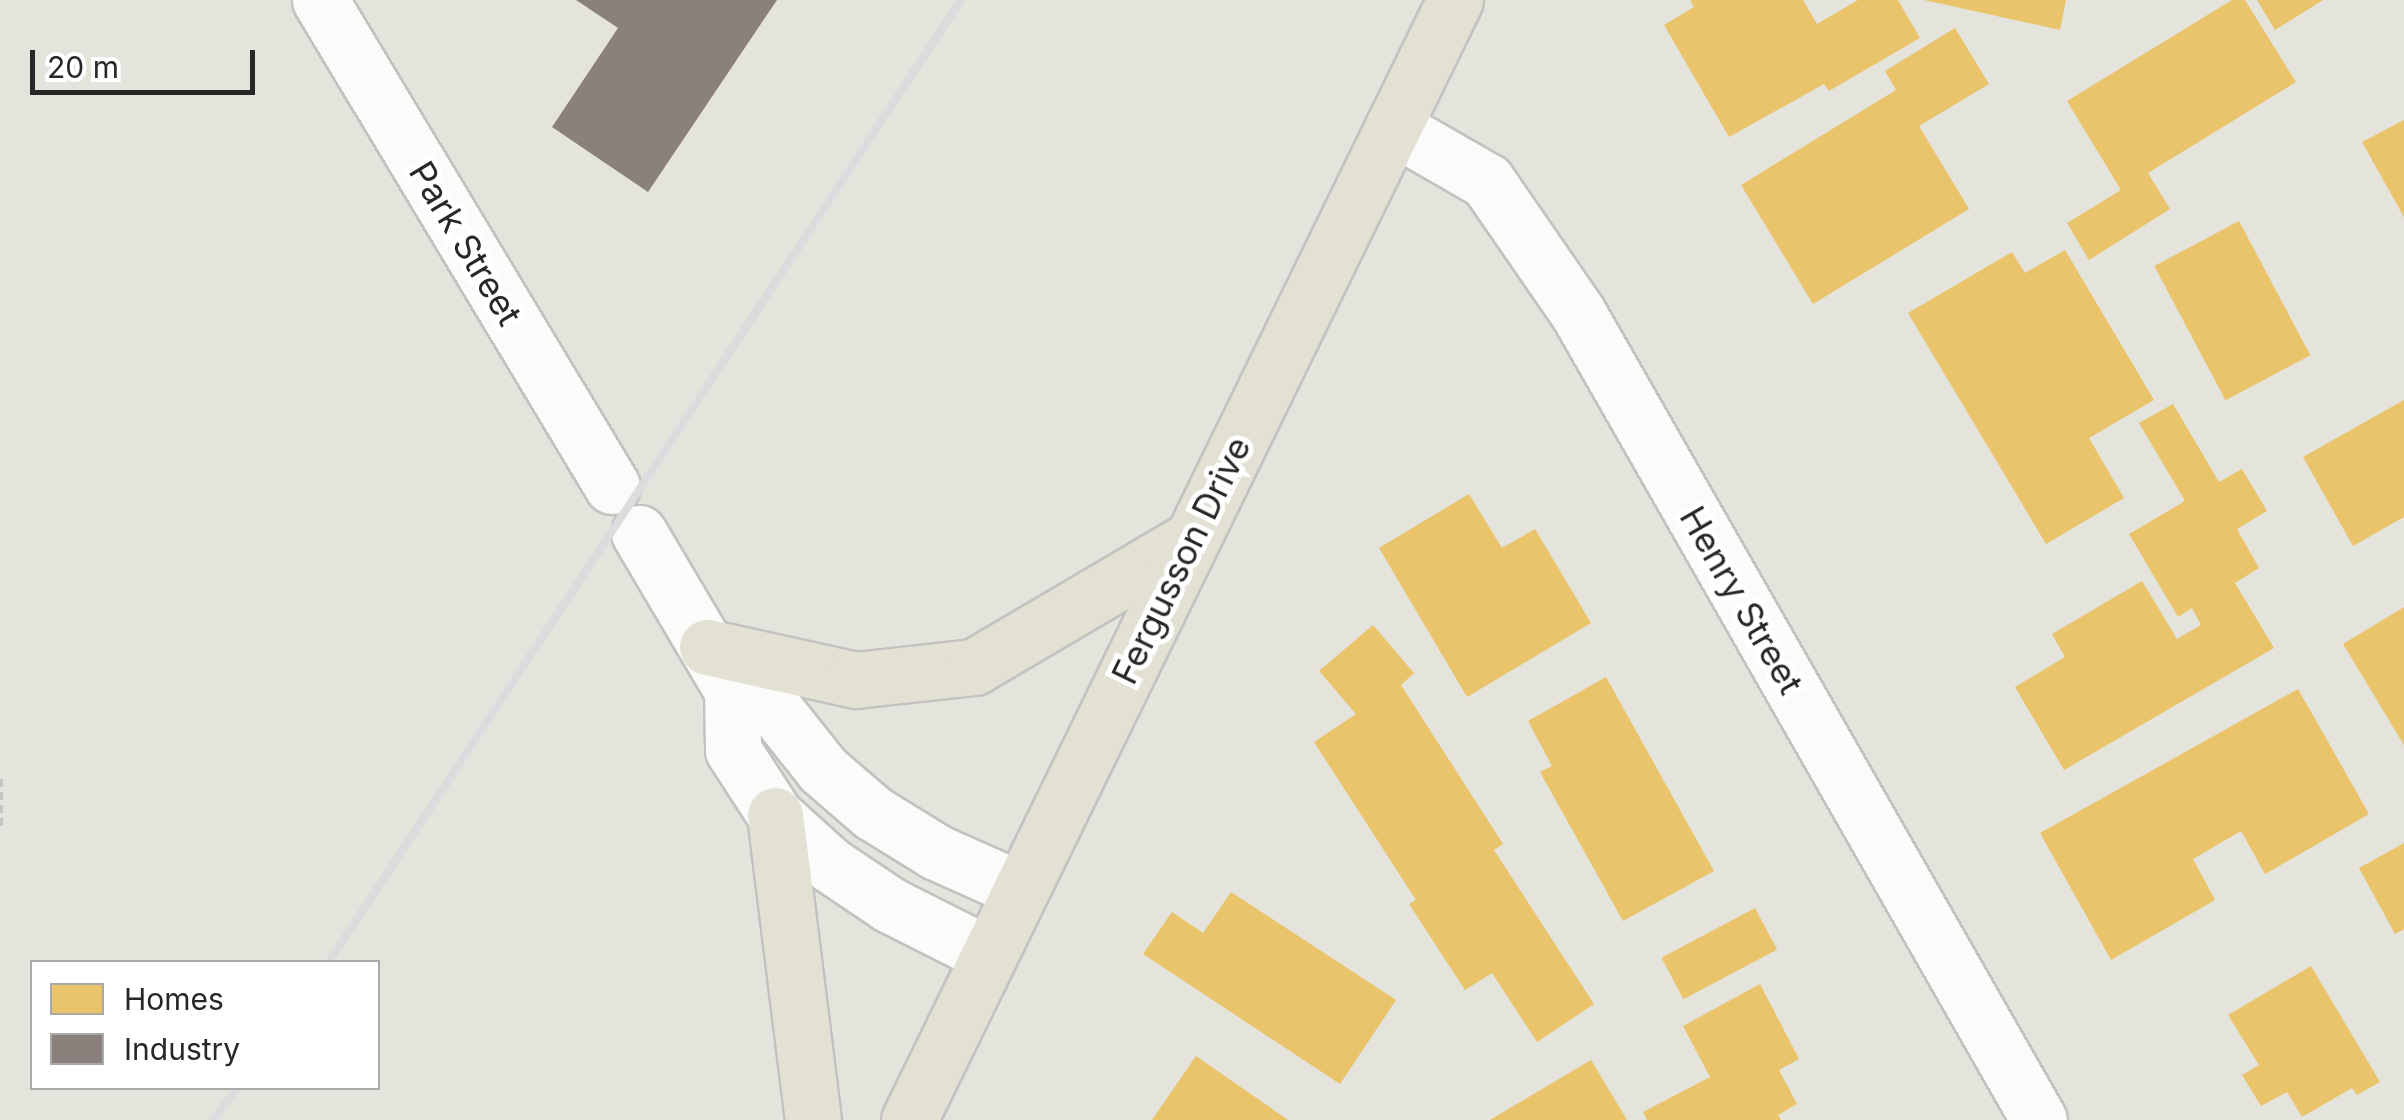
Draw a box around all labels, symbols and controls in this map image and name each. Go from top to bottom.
scale bar [35,30,260,92]
text: 20 m [47,49,119,85]
street label: Park Street [401,154,531,332]
street label: Fergusson Drive [1103,430,1259,690]
street label: Henry Street [1672,499,1812,701]
legend [30,960,380,1090]
text: Homes [124,981,224,1017]
text: Industry [124,1031,240,1067]

